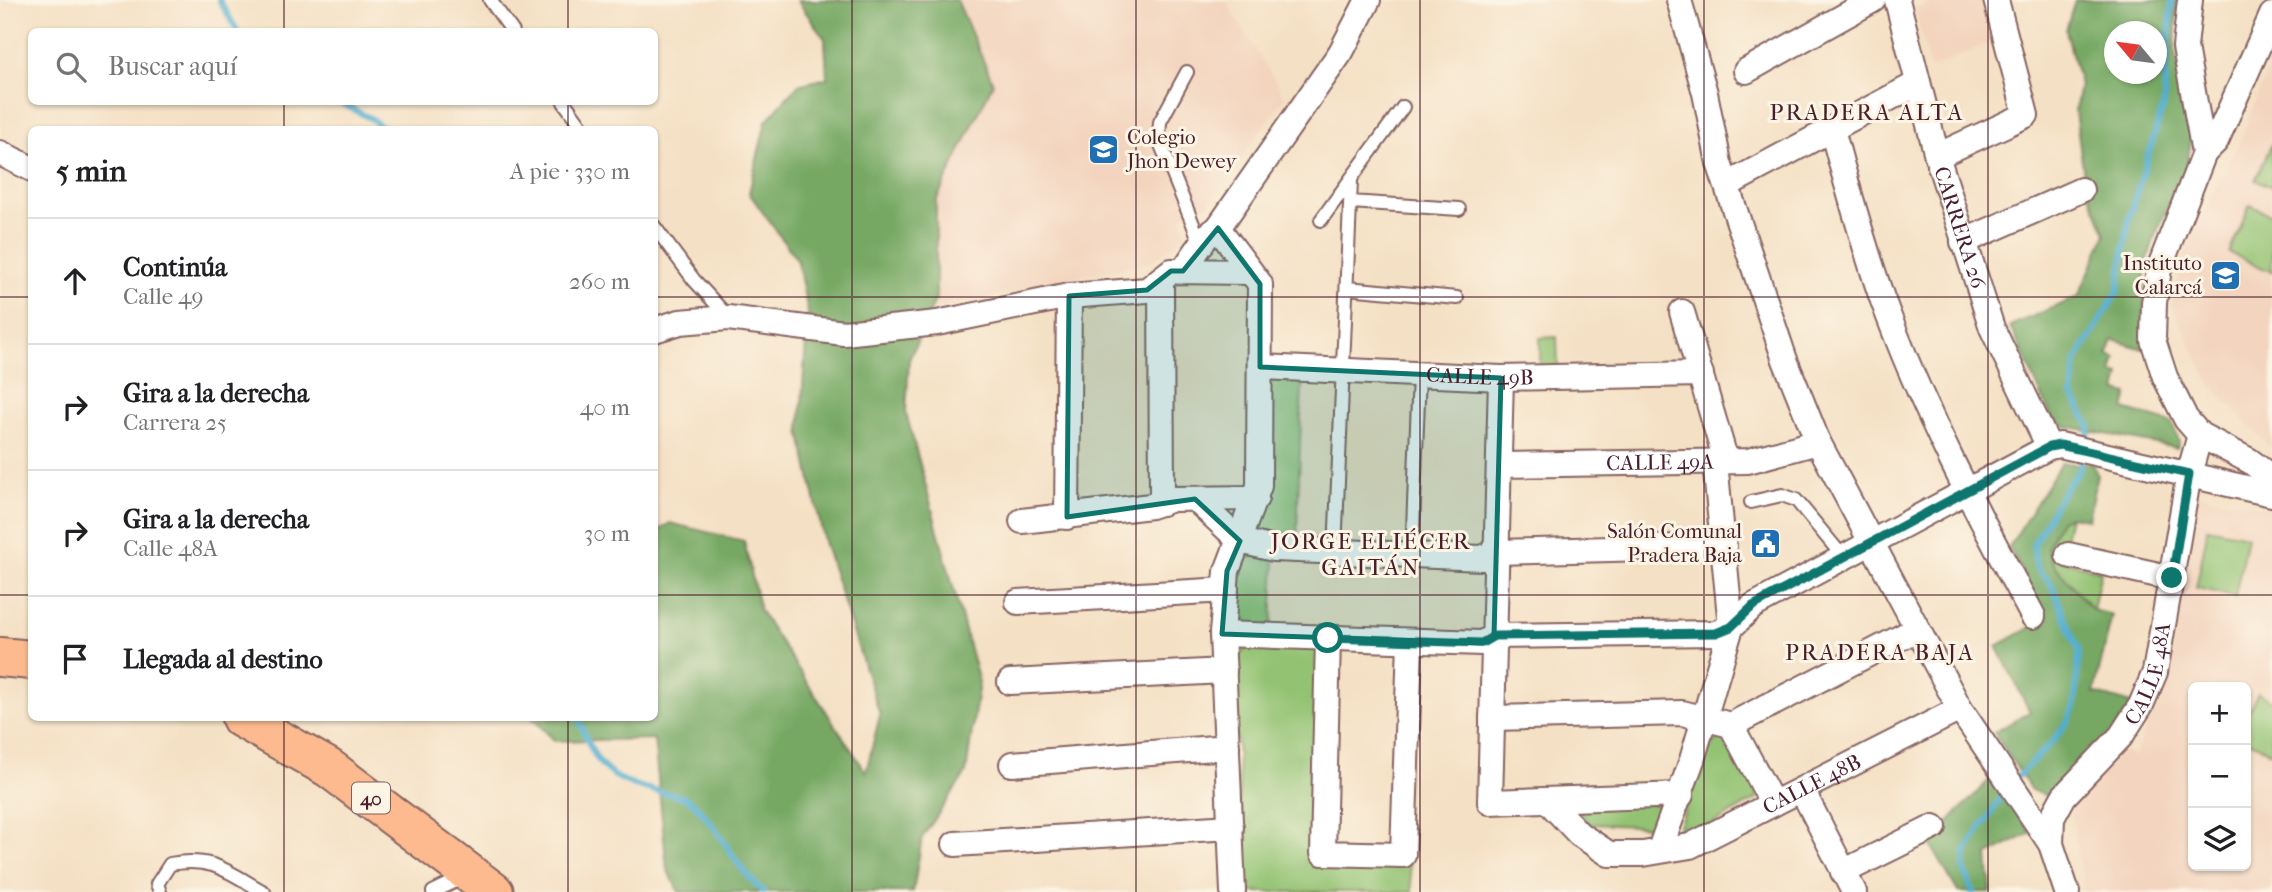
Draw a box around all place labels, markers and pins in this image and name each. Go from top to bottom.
place label: Colegio Jhon Dewey [1125,125,1237,173]
school or university icon: Colegio Jhon Dewey [1087,132,1121,166]
place label: Instituto Calarcá [2123,251,2202,299]
school or university icon: Instituto Calarcá [2208,258,2242,292]
place label: Salón Comunal Pradera Baja [1607,519,1742,567]
public building icon: Salón Comunal Pradera Baja [1748,526,1782,560]

